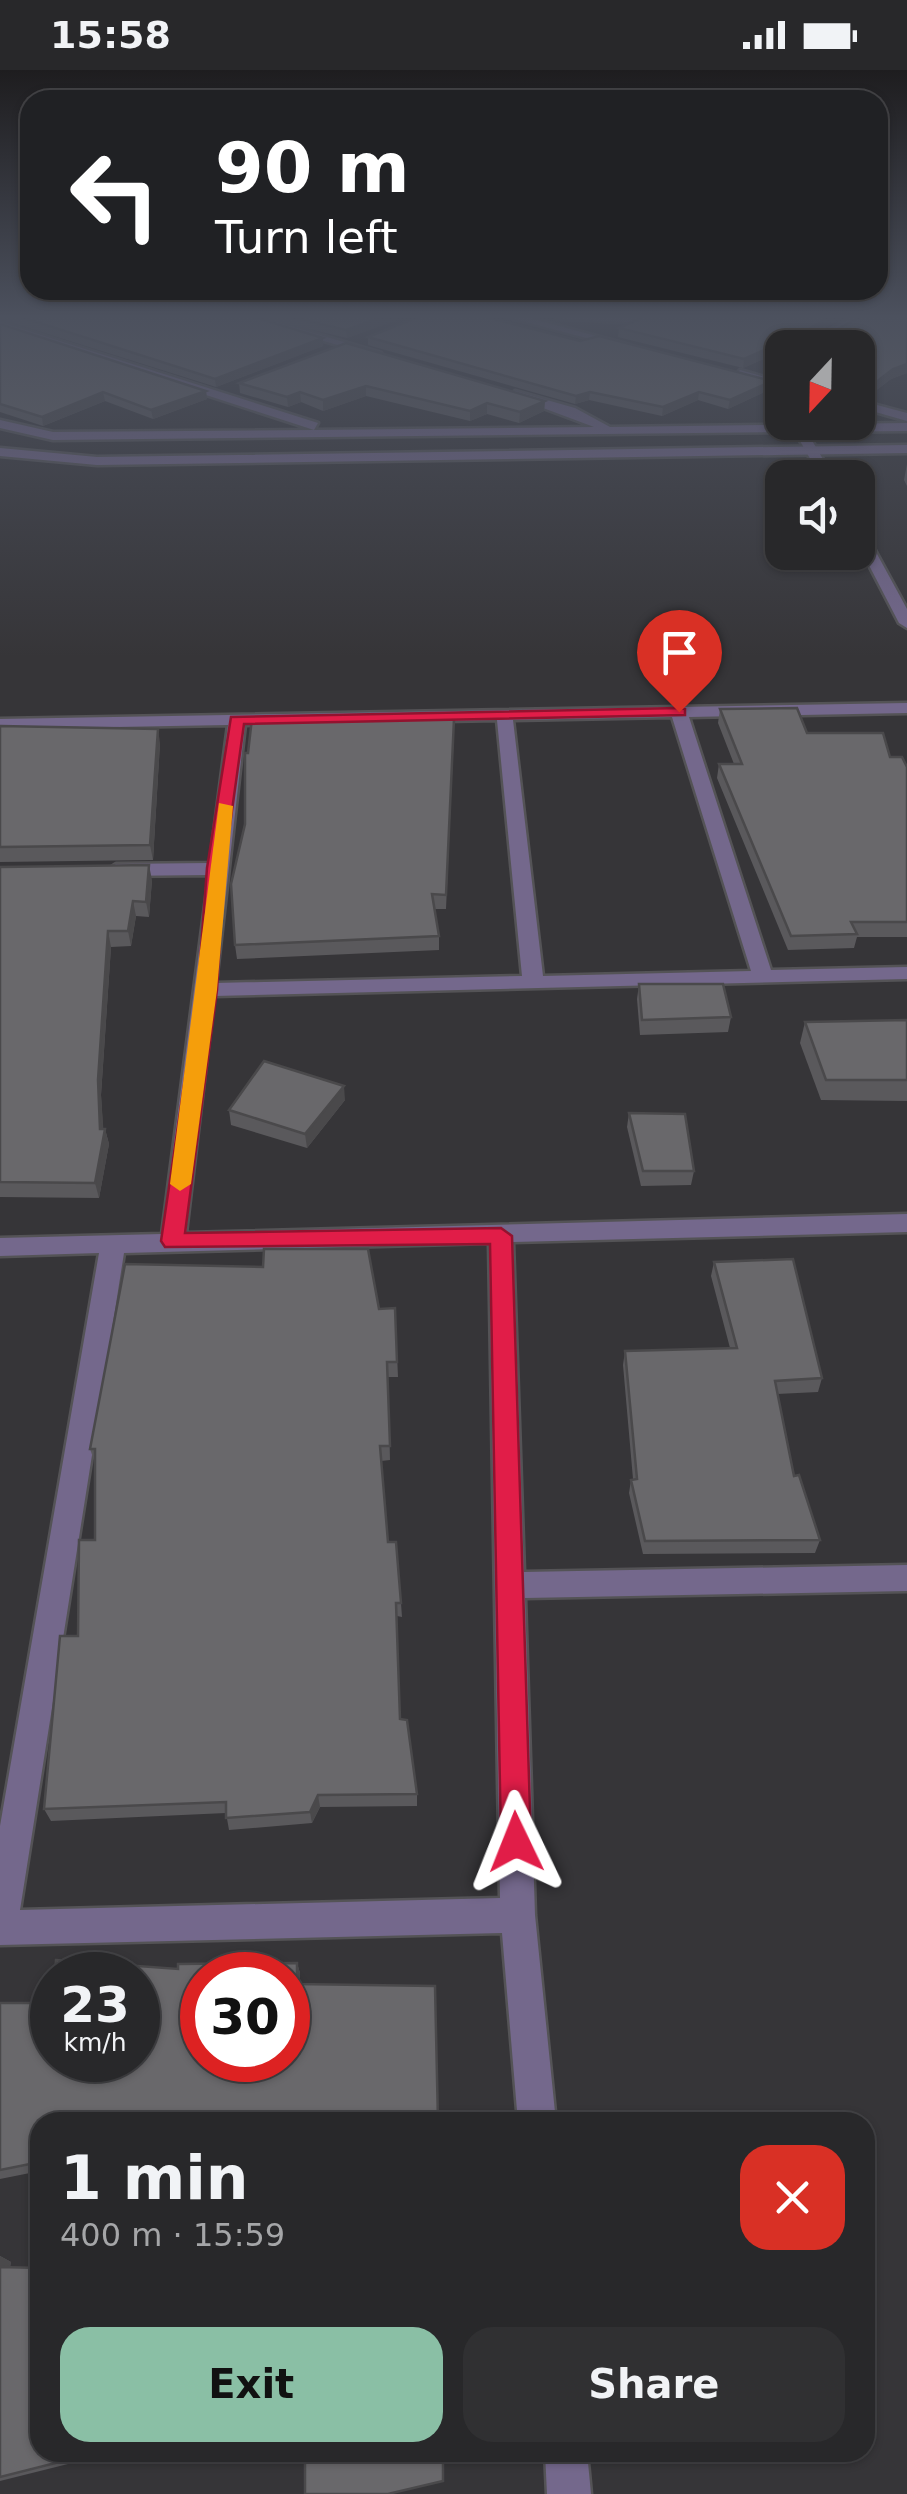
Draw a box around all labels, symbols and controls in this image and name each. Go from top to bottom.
text: 15:58 [50,13,171,57]
text: 90 m [215,127,410,209]
icon: left [50,130,180,260]
text: Turn left [215,211,398,264]
north arrow [765,330,875,440]
map controls [765,330,875,570]
button: sound [765,460,875,570]
pin [637,610,722,713]
icon: arrive [652,625,707,680]
position arrow [464,1790,568,1894]
speed limit sign: 30 [180,1952,310,2082]
text: 23 [60,1976,130,2034]
text: km/h [63,2028,127,2057]
text: 1 min [60,2143,248,2213]
button: close [740,2145,845,2250]
text: 400 m · 15:59 [60,2216,285,2254]
button: Exit [60,2327,443,2442]
button: Share [463,2327,845,2442]

